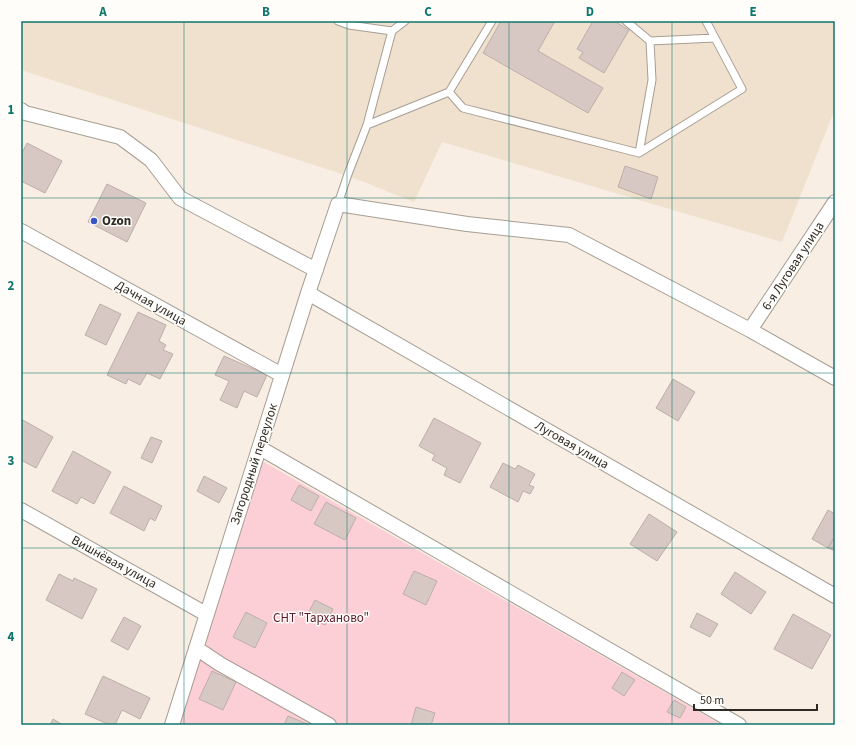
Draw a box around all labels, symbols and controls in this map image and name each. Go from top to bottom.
text: A [98,3,107,21]
text: B [262,3,270,21]
text: C [424,3,432,21]
text: D [586,3,594,21]
text: E [749,3,757,21]
text: 1 [8,101,15,119]
place label: Ozon [102,212,131,230]
marker: Ozon [89,216,99,226]
street label: 6-я Луговая улица [758,218,828,314]
street label: Дачная улица [112,276,190,330]
text: 2 [8,277,15,295]
street label: Загородный переулок [226,401,282,527]
street label: Луговая улица [532,417,612,473]
text: 3 [8,452,15,470]
street label: Вишнёвая улица [68,531,160,593]
park label: СНТ "Тарханово" [273,609,369,627]
text: 4 [8,628,15,646]
scale bar [694,686,817,712]
text: 50 m [700,692,724,709]

